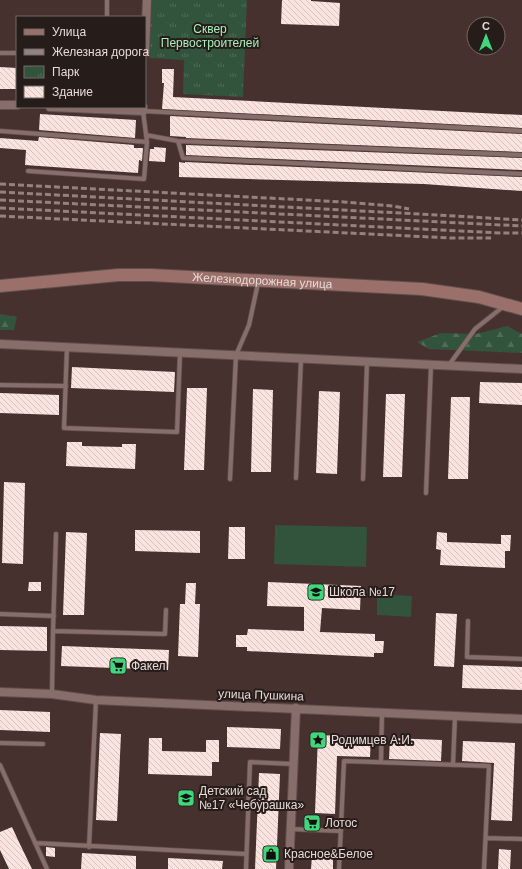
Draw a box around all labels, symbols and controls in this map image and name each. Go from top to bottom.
legend [16,16,146,108]
north arrow [466,16,506,56]
text: С [482,20,490,32]
park label: Сквер Первостроителей [161,22,259,50]
text: Улица [52,25,86,39]
text: Железная дорога [52,45,149,59]
text: Парк [52,65,80,79]
text: Здание [52,85,93,99]
street label: Железнодорожная улица [192,270,333,291]
school or university icon: Школа №17 [306,582,326,602]
place label: Школа №17 [329,585,395,599]
supermarket icon: Факел [108,656,128,676]
place label: Факел [131,659,165,673]
street label: улица Пушкина [218,687,304,704]
place icon: Родимцев А.И. [308,730,328,750]
place label: Родимцев А.И. [331,733,413,747]
place label: Детский сад №17 «Чебурашка» [199,784,304,812]
school or university icon: Детский сад №17 «Чебурашка» [176,788,196,808]
supermarket icon: Лотос [302,813,322,833]
place label: Лотос [325,816,357,830]
shop icon: Красное&Белое [261,844,281,864]
place label: Красное&Белое [284,847,373,861]

